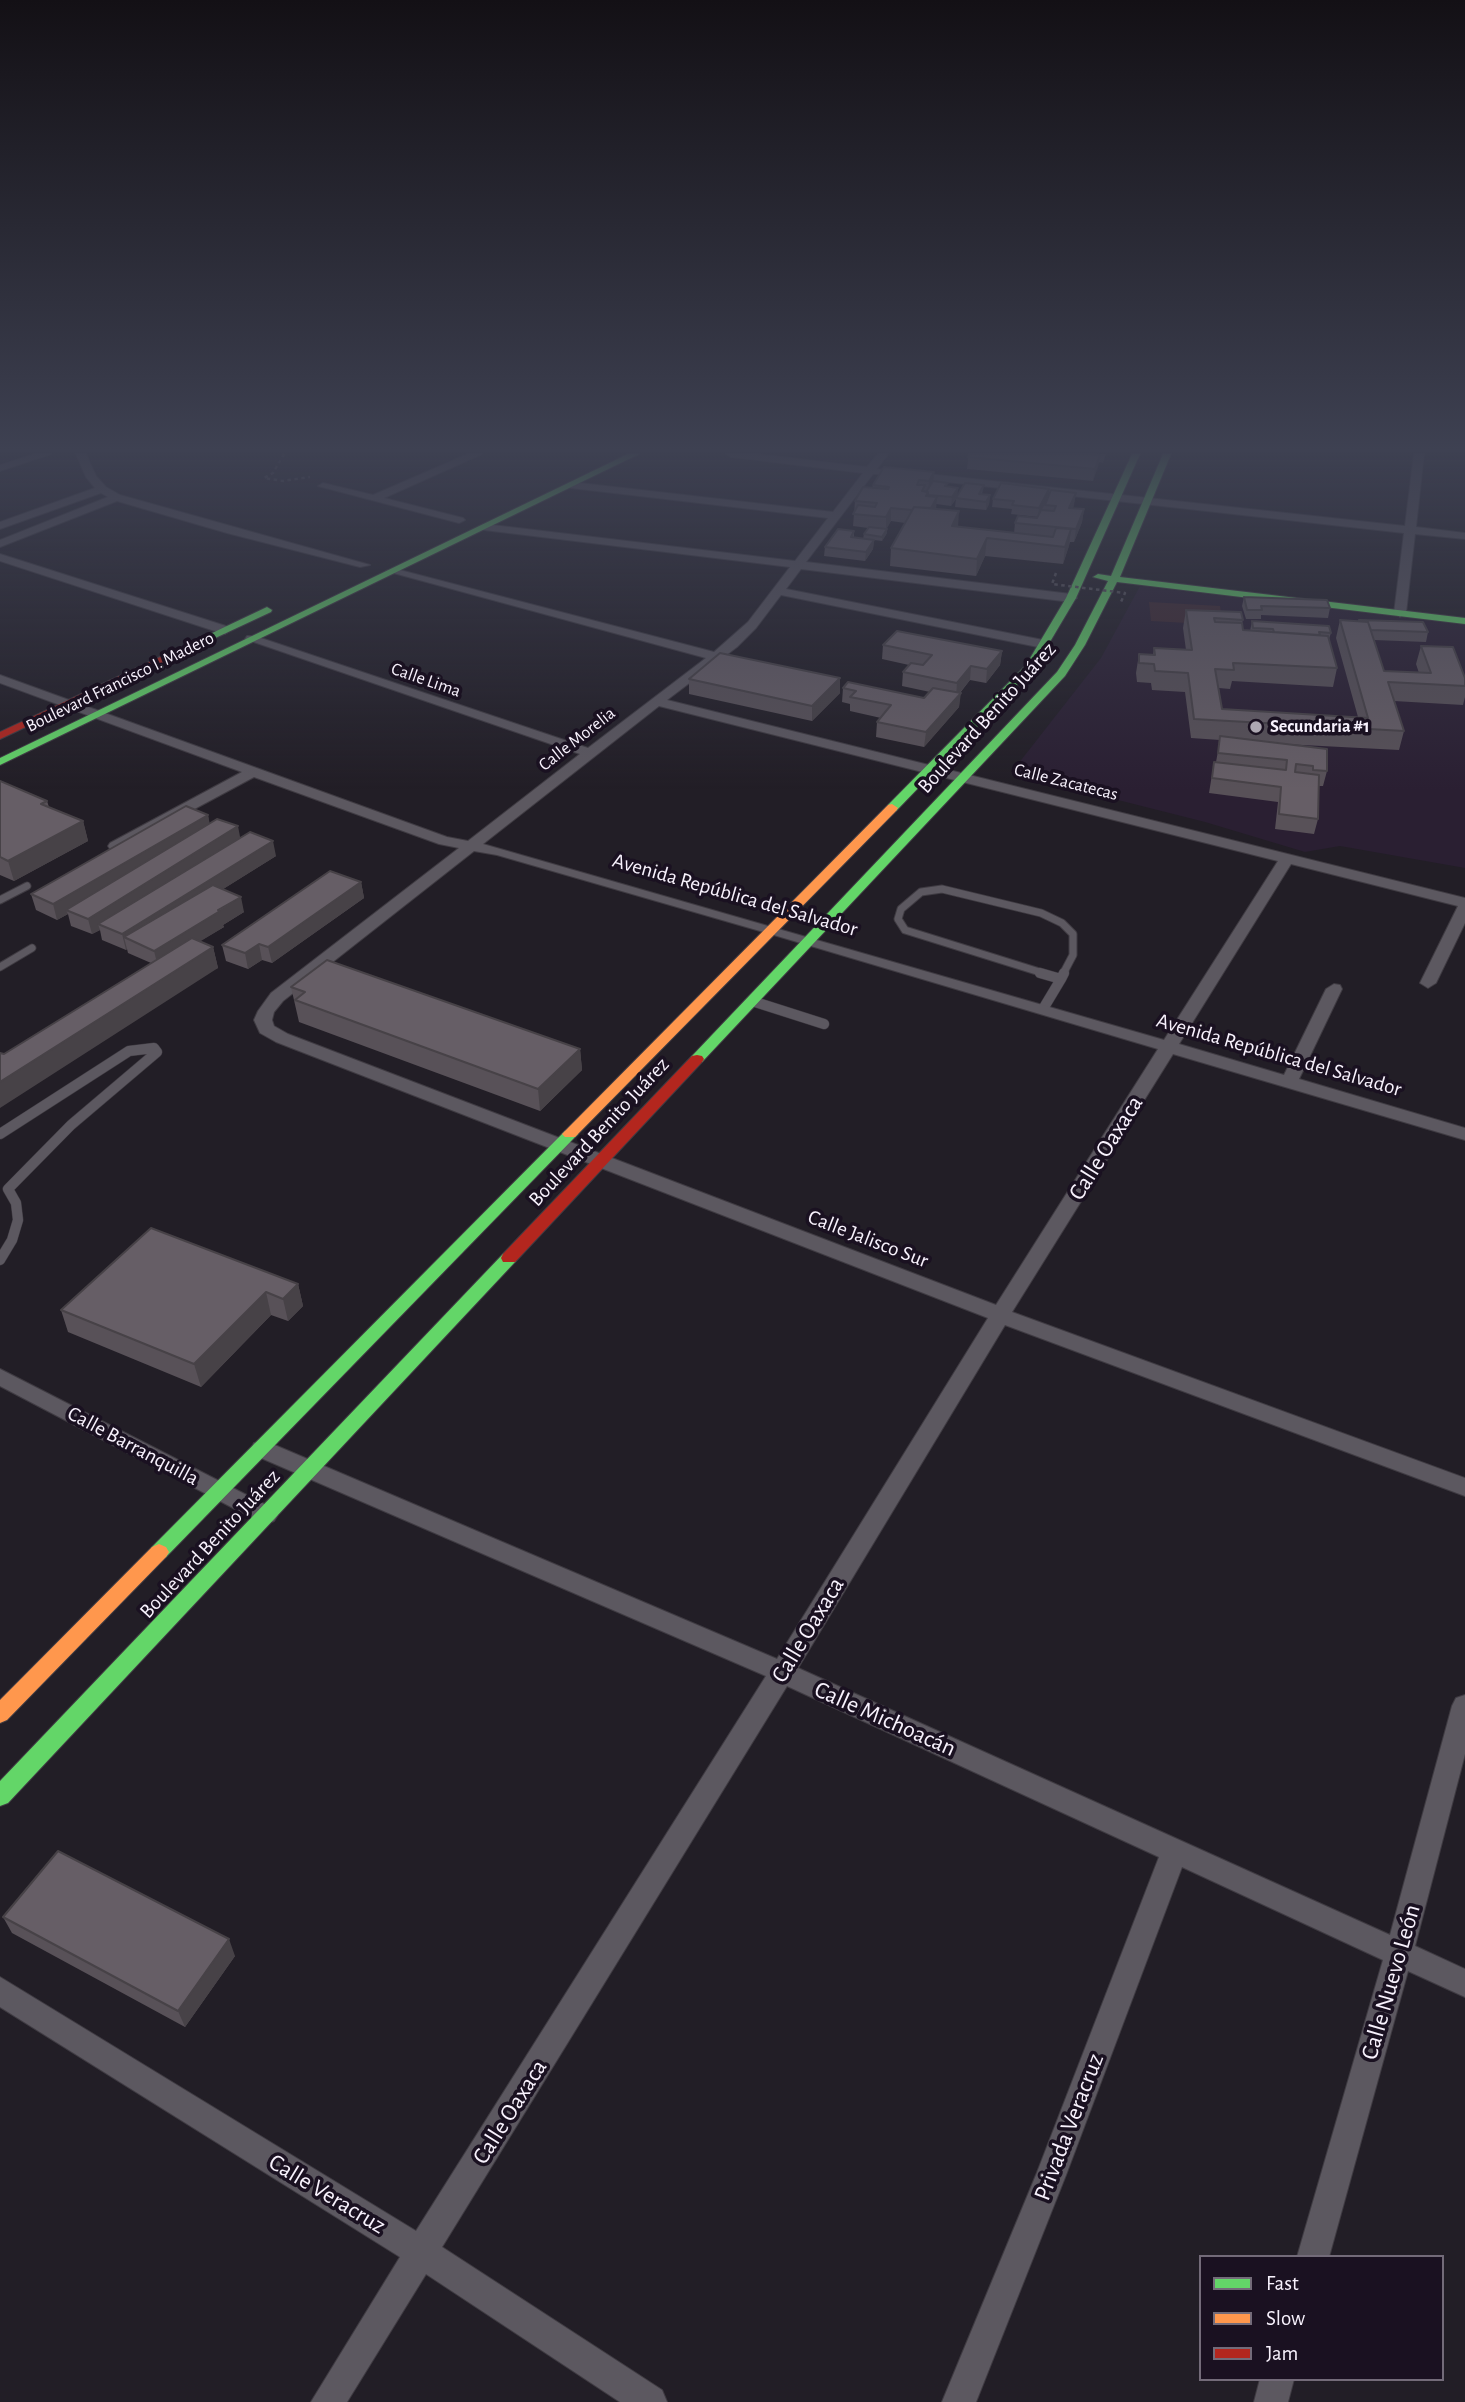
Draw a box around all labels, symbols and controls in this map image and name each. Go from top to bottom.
street label: Boulevard Francisco I. Madero [22,627,218,737]
street label: Boulevard Benito Juárez [913,637,1061,799]
street label: Calle Lima [388,658,464,702]
street label: Calle Morelia [534,702,620,776]
place label: Secundaria #1 [1270,716,1370,738]
marker: Secundaria #1 [1248,719,1264,735]
street label: Calle Zacatecas [1012,759,1120,805]
street label: Avenida República del Salvador [610,848,860,942]
street label: Avenida República del Salvador [1154,1008,1404,1102]
street label: Boulevard Benito Juárez [523,1052,675,1212]
street label: Calle Oaxaca [1063,1090,1149,1206]
street label: Calle Jalisco Sur [804,1204,932,1274]
street label: Calle Barranquilla [63,1401,203,1491]
street label: Boulevard Benito Juárez [134,1464,286,1624]
street label: Calle Oaxaca [765,1572,851,1688]
street label: Calle Michoacán [810,1675,960,1763]
street label: Calle Nuevo León [1355,1901,1427,2063]
street label: Privada Veracruz [1028,2049,1110,2205]
street label: Calle Oaxaca [467,2054,553,2170]
street label: Calle Veracruz [263,2148,391,2240]
legend [1199,2255,1444,2381]
text: Fast [1266,2273,1299,2294]
text: Slow [1266,2308,1305,2329]
text: Jam [1266,2343,1298,2364]

